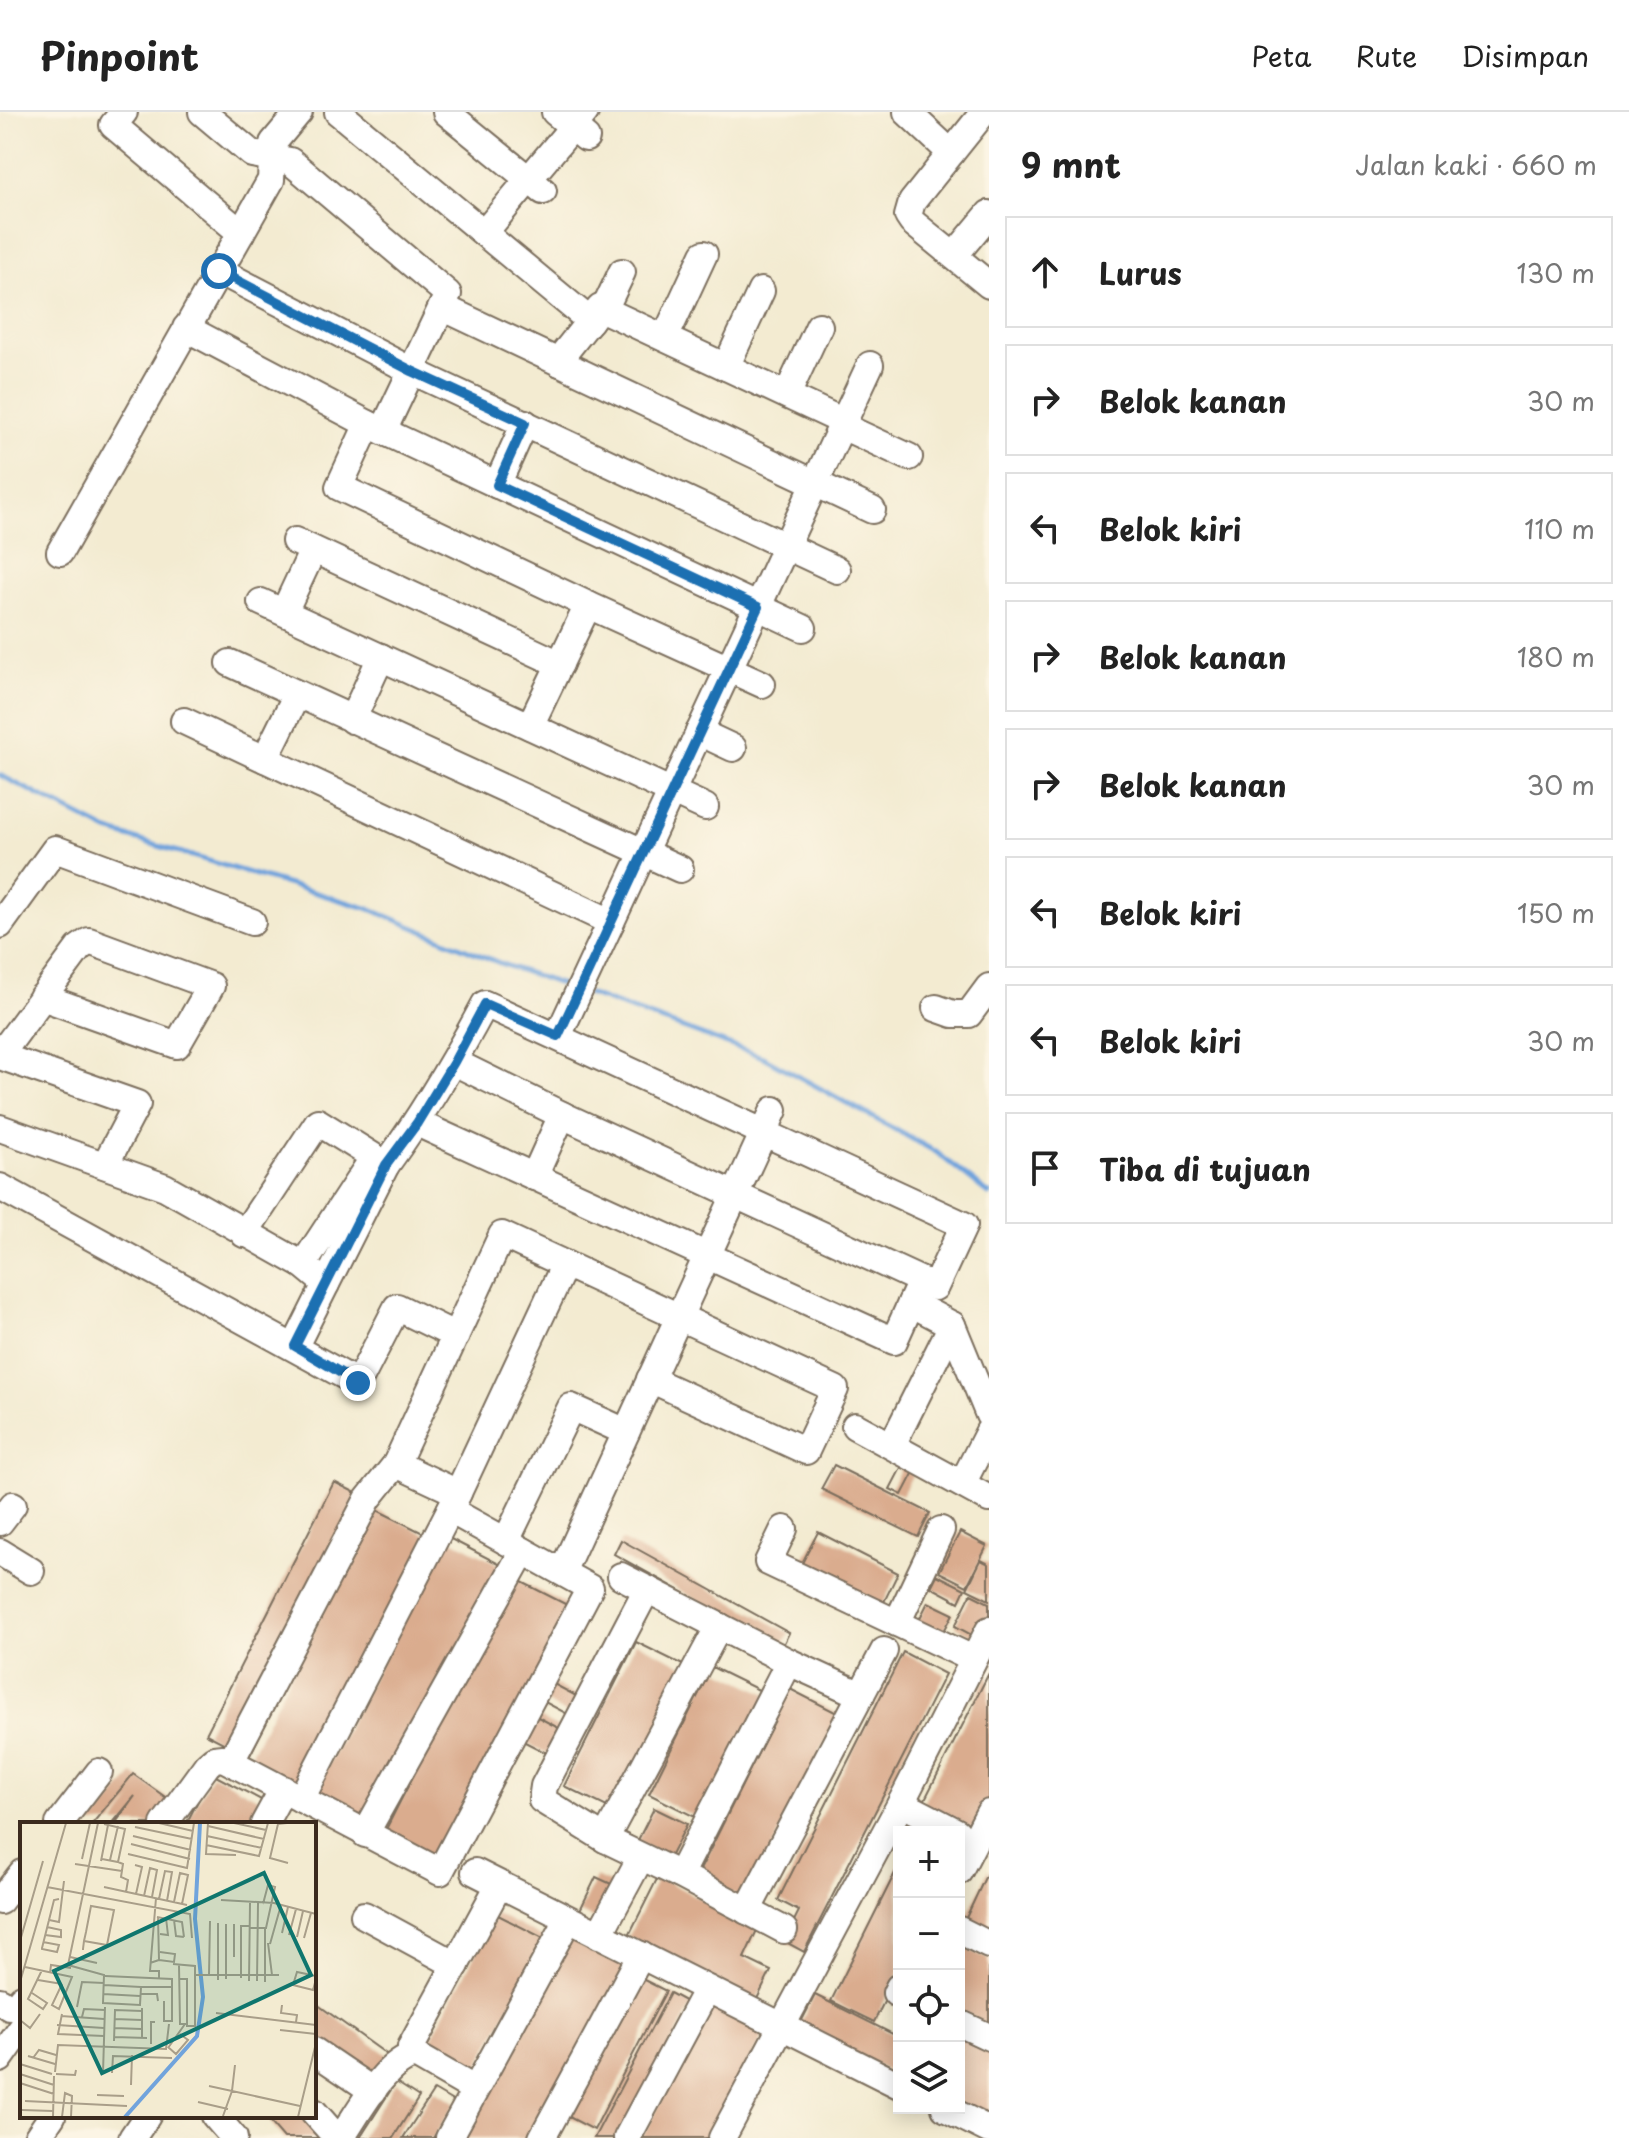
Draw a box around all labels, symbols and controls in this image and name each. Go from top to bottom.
text: Pinpoint [40,27,199,84]
text: Peta [1251,34,1311,77]
text: Rute [1355,34,1417,77]
text: Disimpan [1461,34,1589,77]
text: 9 mnt [1021,138,1121,190]
text: Jalan kaki · 660 m [1355,145,1597,184]
icon: ahead [1023,250,1067,294]
text: Lurus [1099,250,1182,295]
route start [201,253,237,289]
text: 130 m [1516,253,1595,292]
icon: right [1023,378,1067,422]
text: Belok kanan [1099,378,1286,423]
text: 30 m [1527,381,1595,420]
icon: left [1023,506,1067,550]
text: Belok kiri [1099,506,1241,551]
text: 110 m [1524,509,1595,548]
icon: right [1023,634,1067,678]
text: Belok kanan [1099,634,1286,679]
text: 180 m [1517,637,1595,676]
icon: right [1023,762,1067,806]
text: Belok kanan [1099,762,1286,807]
text: 30 m [1527,765,1595,804]
icon: left [1023,890,1067,934]
text: Belok kiri [1099,890,1241,935]
text: 150 m [1517,893,1595,932]
icon: left [1023,1018,1067,1062]
text: Belok kiri [1099,1018,1241,1063]
text: 30 m [1527,1021,1595,1060]
icon: arrive [1023,1146,1067,1190]
text: Tiba di tujuan [1099,1146,1311,1191]
route end [340,1365,376,1401]
inset map [20,1822,316,2118]
map controls [893,1826,965,2114]
button: + [893,1826,965,1898]
button: − [893,1898,965,1970]
button: locate [893,1970,965,2042]
button: layers [893,2042,965,2114]

